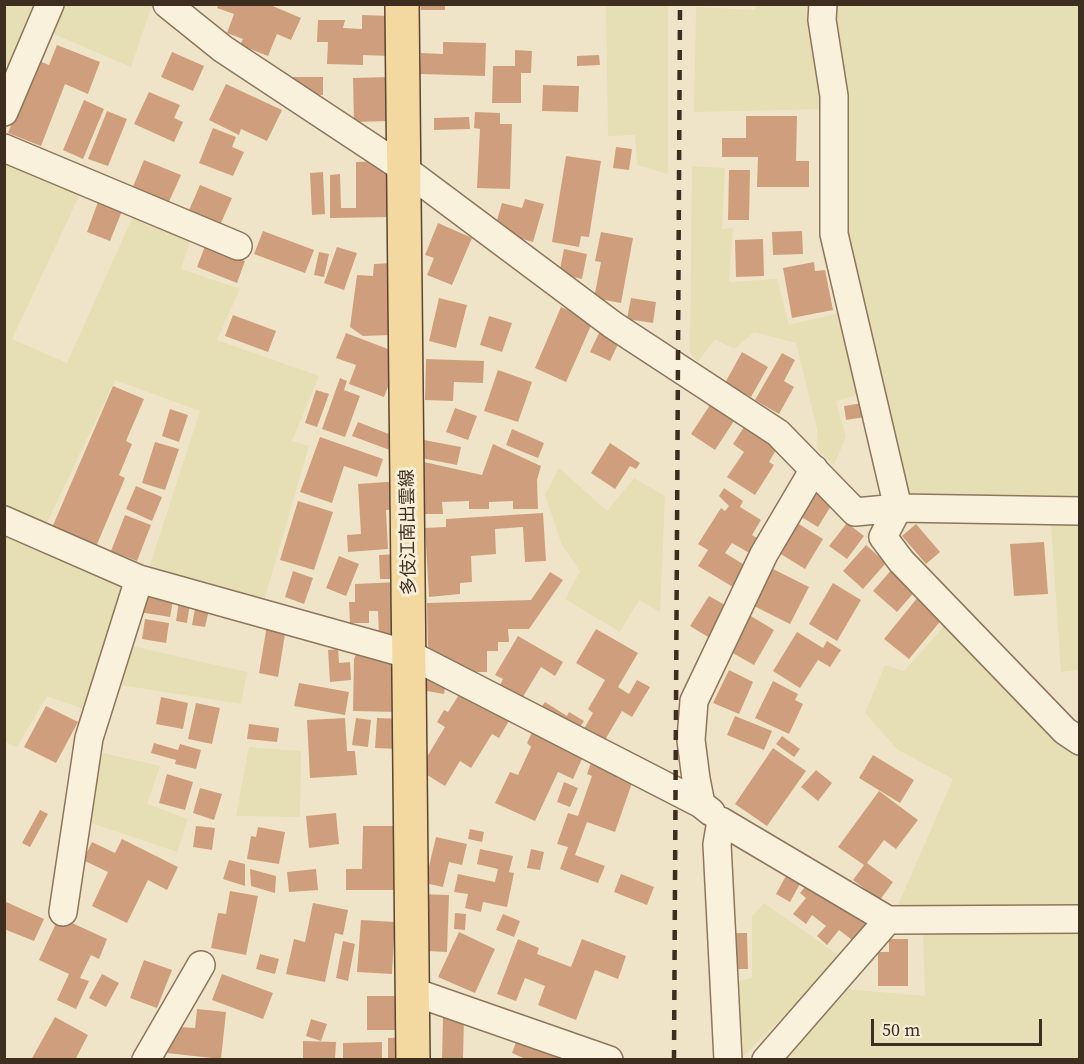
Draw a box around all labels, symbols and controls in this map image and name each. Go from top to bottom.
street label: 多伎江南出雲線 [397,469,421,595]
scale bar [874,1007,1045,1045]
text: 50 m [882,1017,920,1042]

